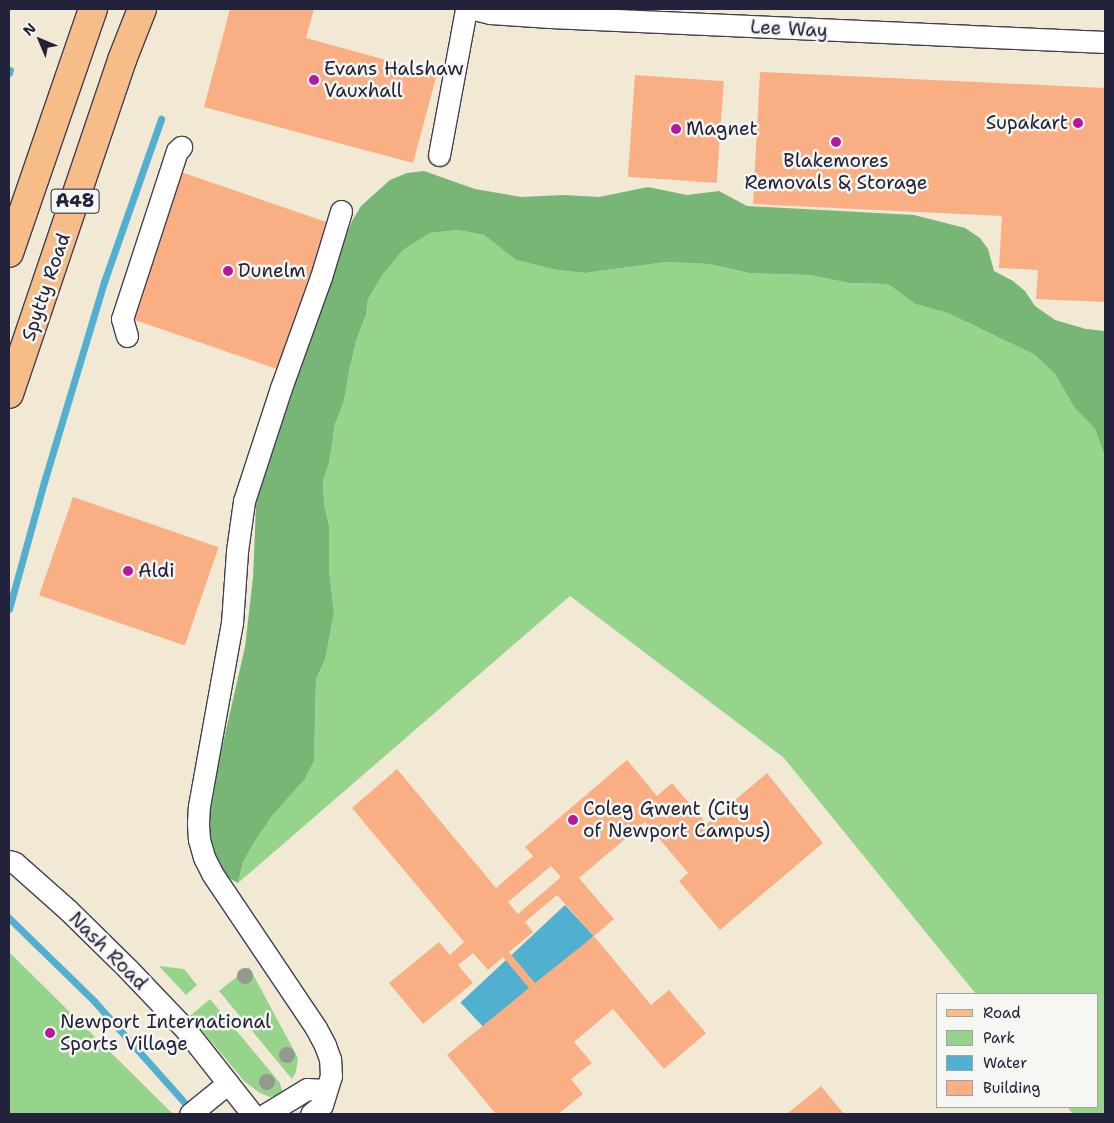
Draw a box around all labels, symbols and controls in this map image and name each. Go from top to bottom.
north arrow [15,15,65,65]
street label: Lee Way [750,16,828,42]
text: N [19,19,40,40]
place label: Evans Halshaw Vauxhall [324,58,464,102]
marker: Evans Halshaw Vauxhall [308,74,320,86]
place label: Supakart [986,112,1068,134]
marker: Supakart [1072,117,1084,129]
place label: Magnet [686,118,758,140]
marker: Magnet [670,123,682,135]
marker: Blakemores Removals & Storage [830,136,842,148]
place label: Blakemores Removals & Storage [744,150,928,194]
road number: A48 [50,186,100,217]
street label: Spytty Road [17,230,75,344]
place label: Dunelm [238,260,306,282]
marker: Dunelm [222,265,234,277]
place label: Aldi [138,560,175,582]
marker: Aldi [122,565,134,577]
place label: Coleg Gwent (City of Newport Campus) [583,798,770,842]
marker: Coleg Gwent (City of Newport Campus) [567,814,579,826]
street label: Nash Road [64,907,152,995]
legend [936,993,1099,1108]
text: Road [983,1003,1021,1023]
place label: Newport International Sports Village [60,1011,271,1055]
marker: Newport International Sports Village [44,1027,56,1039]
text: Park [983,1028,1015,1048]
text: Water [983,1053,1027,1073]
text: Building [983,1078,1040,1098]

